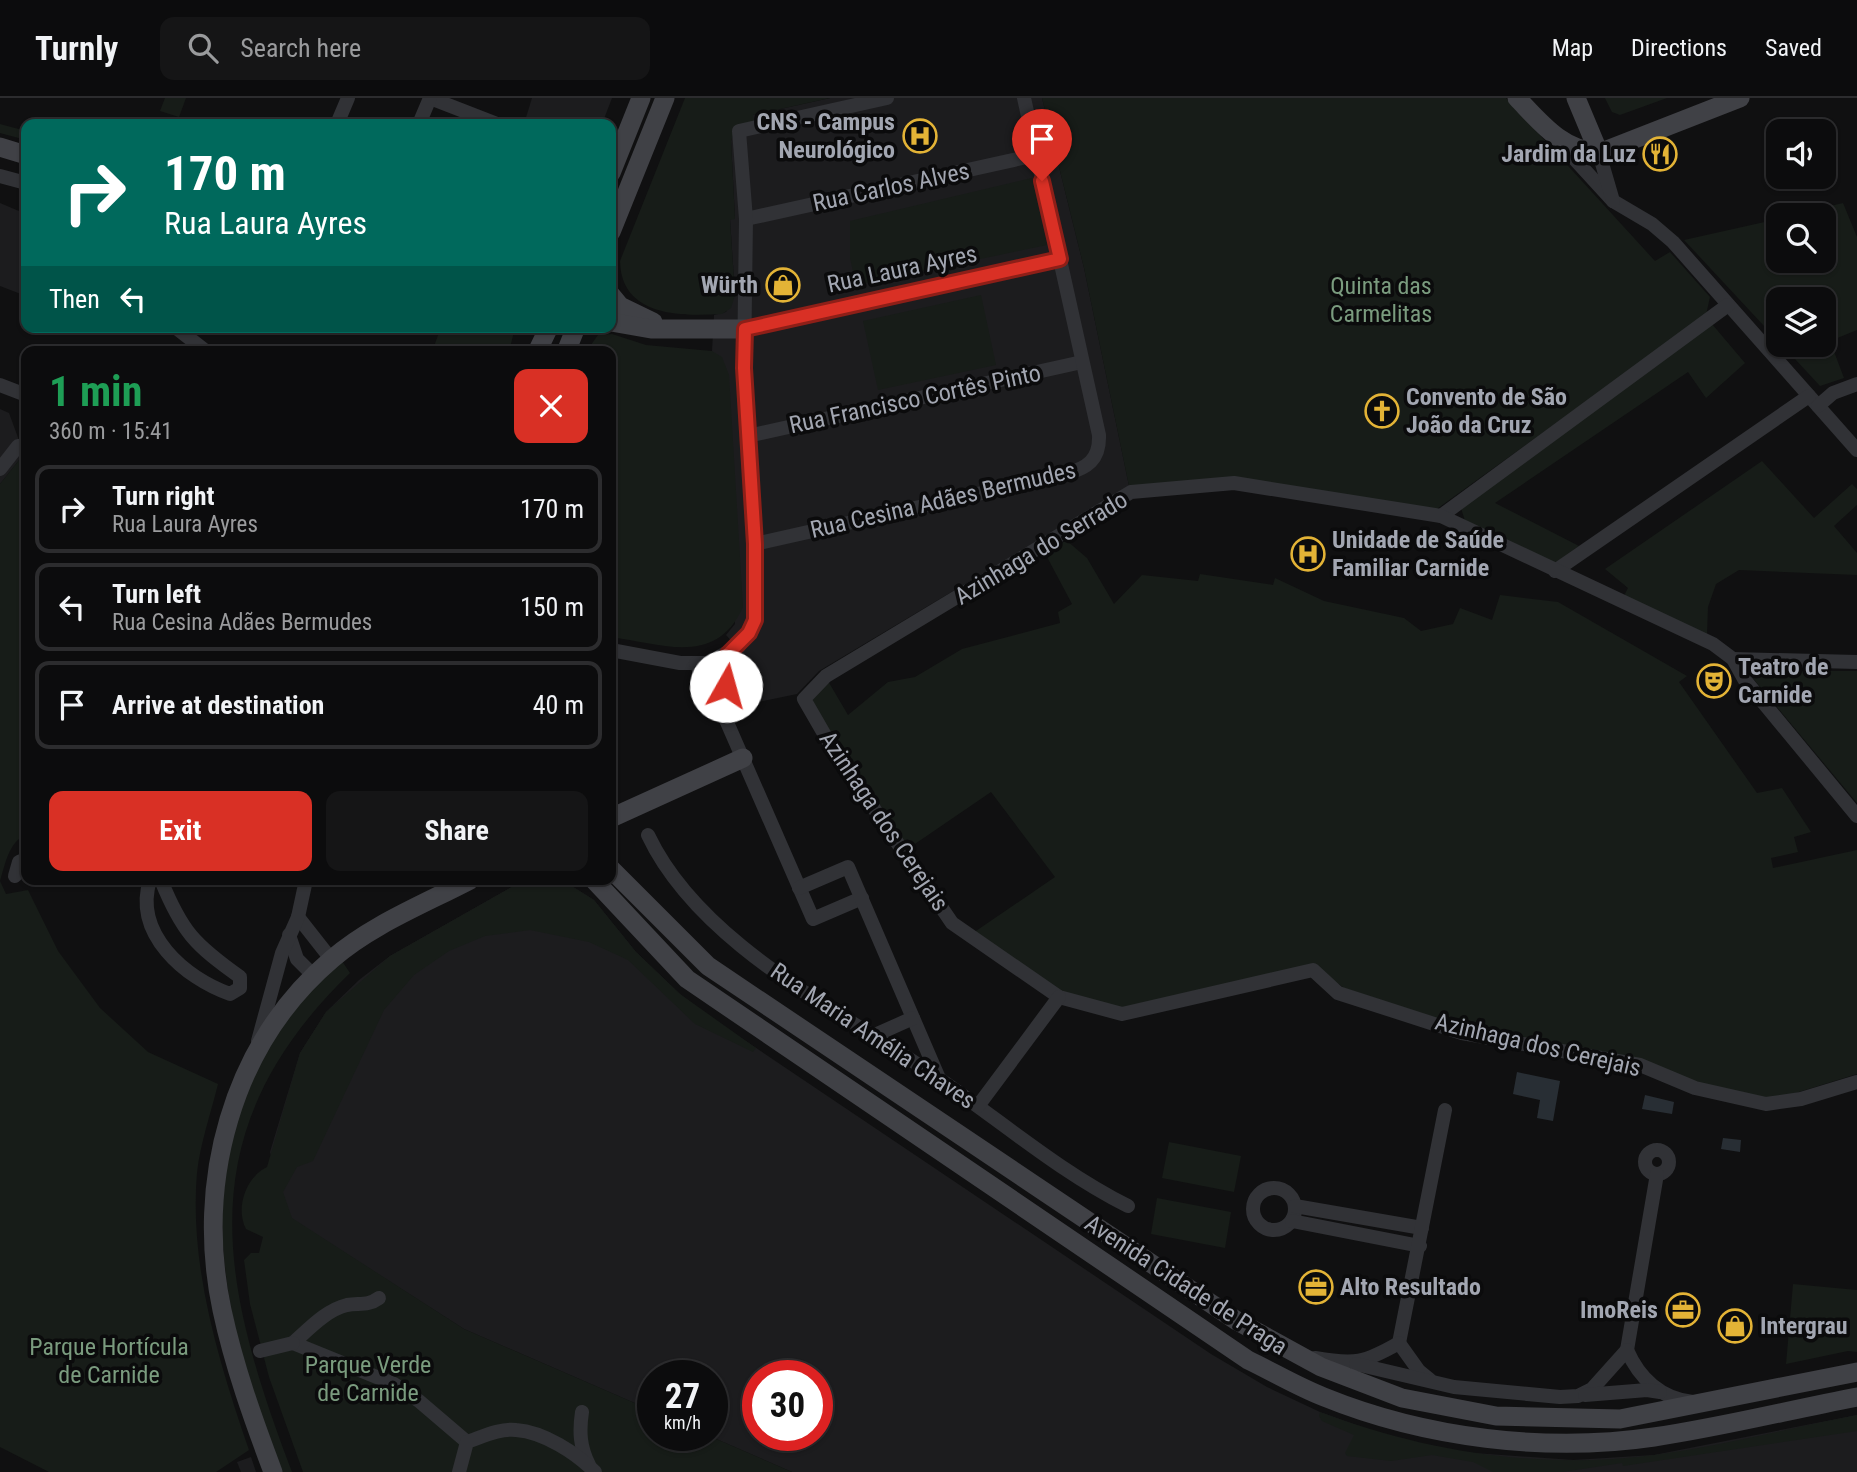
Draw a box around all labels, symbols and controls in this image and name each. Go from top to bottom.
search box [160,17,650,80]
text: Turnly [35,29,118,68]
icon: search [184,29,222,67]
text: Search here [240,33,361,63]
text: Map [1552,34,1593,62]
text: Directions [1631,34,1727,62]
text: Saved [1765,34,1822,62]
place label: CNS - Campus Neurológico [757,108,895,164]
pin [1012,109,1072,181]
hospital icon: CNS - Campus Neurológico [901,117,939,155]
map controls [1766,119,1836,357]
button: sound [1766,119,1836,189]
icon: arrive [1023,120,1061,158]
restaurant icon: Jardim da Luz [1641,135,1679,173]
place label: Jardim da Luz [1501,140,1636,168]
text: 170 m [164,145,286,202]
icon: right [49,147,140,238]
street label: Rua Carlos Alves [810,157,972,217]
button: search [1766,203,1836,273]
text: Rua Laura Ayres [164,204,367,242]
street label: Rua Laura Ayres [825,239,979,299]
shop icon: Würth [764,266,802,304]
place label: Würth [701,271,758,299]
park label: Quinta das Carmelitas [1330,272,1432,328]
icon: left [114,280,152,318]
text: Then [49,284,100,314]
button: layers [1766,287,1836,357]
street label: Rua Francisco Cortês Pinto [787,359,1043,439]
text: 1 min [49,367,142,416]
button: close [514,369,588,443]
place label: Convento de São João da Cruz [1406,383,1567,439]
church icon: Convento de São João da Cruz [1363,392,1401,430]
text: 360 m · 15:41 [49,418,173,445]
street label: Rua Cesina Adães Bermudes [807,456,1079,544]
text: Turn right [112,481,214,511]
street label: Azinhaga do Serrado [950,485,1132,611]
icon: right [53,490,91,528]
text: 170 m [520,494,584,524]
text: Rua Laura Ayres [112,511,258,538]
place label: Unidade de Saúde Familiar Carnide [1332,526,1504,582]
hospital icon: Unidade de Saúde Familiar Carnide [1289,535,1327,573]
text: Turn left [112,579,201,609]
icon: left [53,588,91,626]
text: 150 m [520,592,584,622]
text: Rua Cesina Adães Bermudes [112,609,372,636]
position arrow [689,649,763,723]
place label: Teatro de Carnide [1738,653,1829,709]
theatre icon: Teatro de Carnide [1695,662,1733,700]
icon: arrive [53,686,91,724]
text: Arrive at destination [112,690,324,720]
text: 40 m [533,690,584,720]
street label: Azinhaga dos Cerejais [814,726,954,916]
button: Exit [49,791,312,871]
button: Share [326,791,588,871]
street label: Rua Maria Amélia Chaves [765,957,981,1115]
street label: Azinhaga dos Cerejais [1432,1008,1644,1082]
street label: Avenida Cidade de Praga [1080,1209,1292,1361]
office icon: Alto Resultado [1297,1268,1335,1306]
place label: Alto Resultado [1340,1273,1481,1301]
office icon: ImoReis [1664,1291,1702,1329]
place label: ImoReis [1580,1296,1658,1324]
shop icon: Intergrau [1716,1307,1754,1345]
place label: Intergrau [1760,1312,1848,1340]
park label: Parque Hortícula de Carnide [29,1333,189,1389]
park label: Parque Verde de Carnide [305,1351,431,1407]
speed limit sign: 30 [742,1360,833,1451]
text: 27 [665,1376,700,1417]
text: km/h [664,1412,701,1433]

